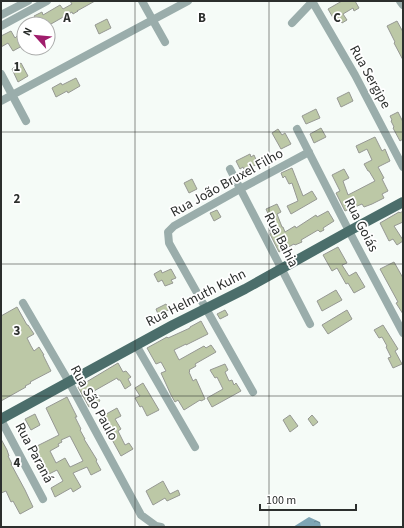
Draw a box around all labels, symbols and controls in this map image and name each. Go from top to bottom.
text: A [62,9,71,27]
text: B [198,9,206,27]
text: C [333,9,341,27]
north arrow [16,16,56,56]
text: N [19,25,36,38]
street label: Rua Sergipe [344,42,396,112]
text: 1 [14,58,21,76]
street label: Rua João Bruxel Filho [167,144,287,222]
text: 2 [14,190,21,208]
street label: Rua Goiás [339,195,383,256]
street label: Rua Bahia [259,209,303,271]
street label: Rua Helmuth Kuhn [142,264,250,332]
text: 3 [14,322,21,340]
street label: Rua São Paulo [65,362,123,444]
street label: Rua Paraná [10,419,58,487]
text: 4 [14,454,21,472]
scale bar [260,486,356,512]
text: 100 m [266,492,296,509]

